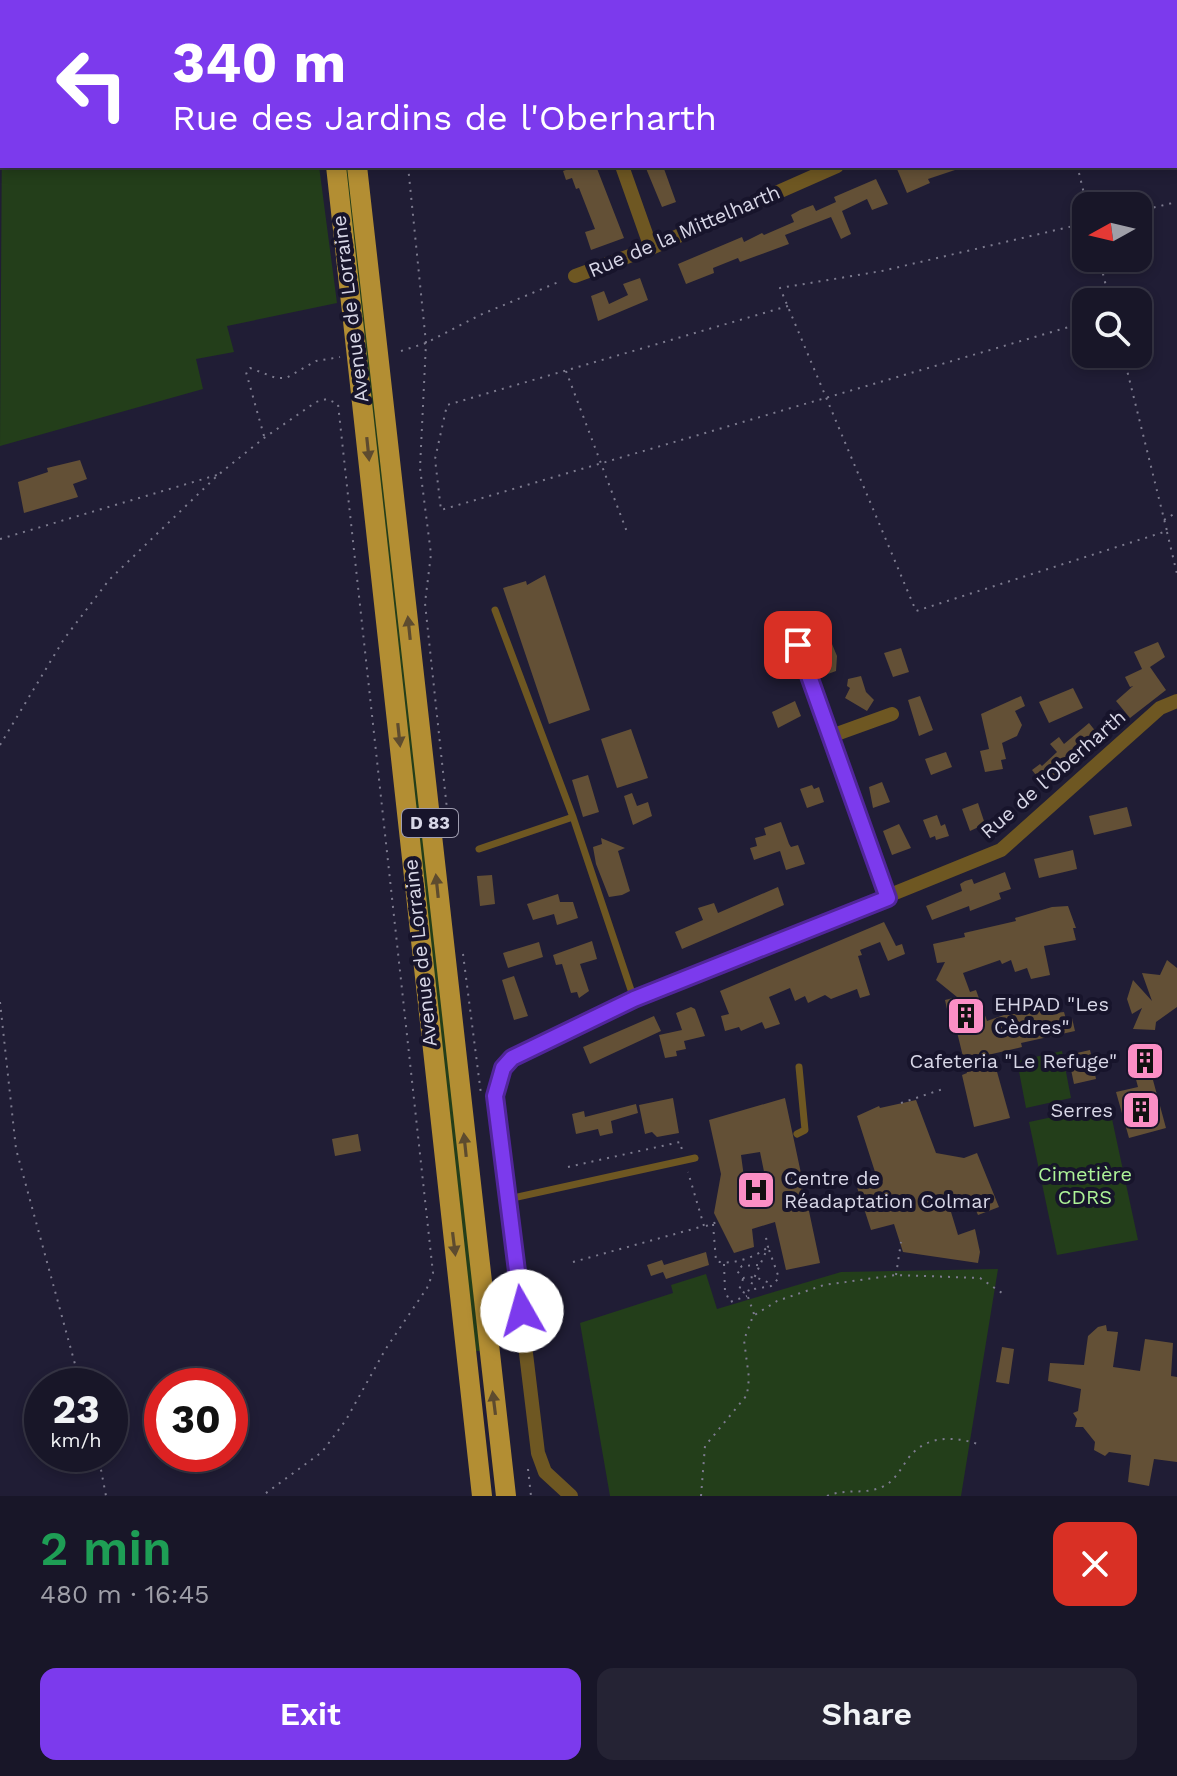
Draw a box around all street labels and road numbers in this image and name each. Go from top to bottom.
street label: Rue de la Mittelharth [584,180,784,282]
street label: Avenue de Lorraine [327,214,373,404]
street label: Rue de l'Oberharth [976,705,1130,843]
road number: D 83 [402,809,458,837]
street label: Avenue de Lorraine [398,858,442,1048]

